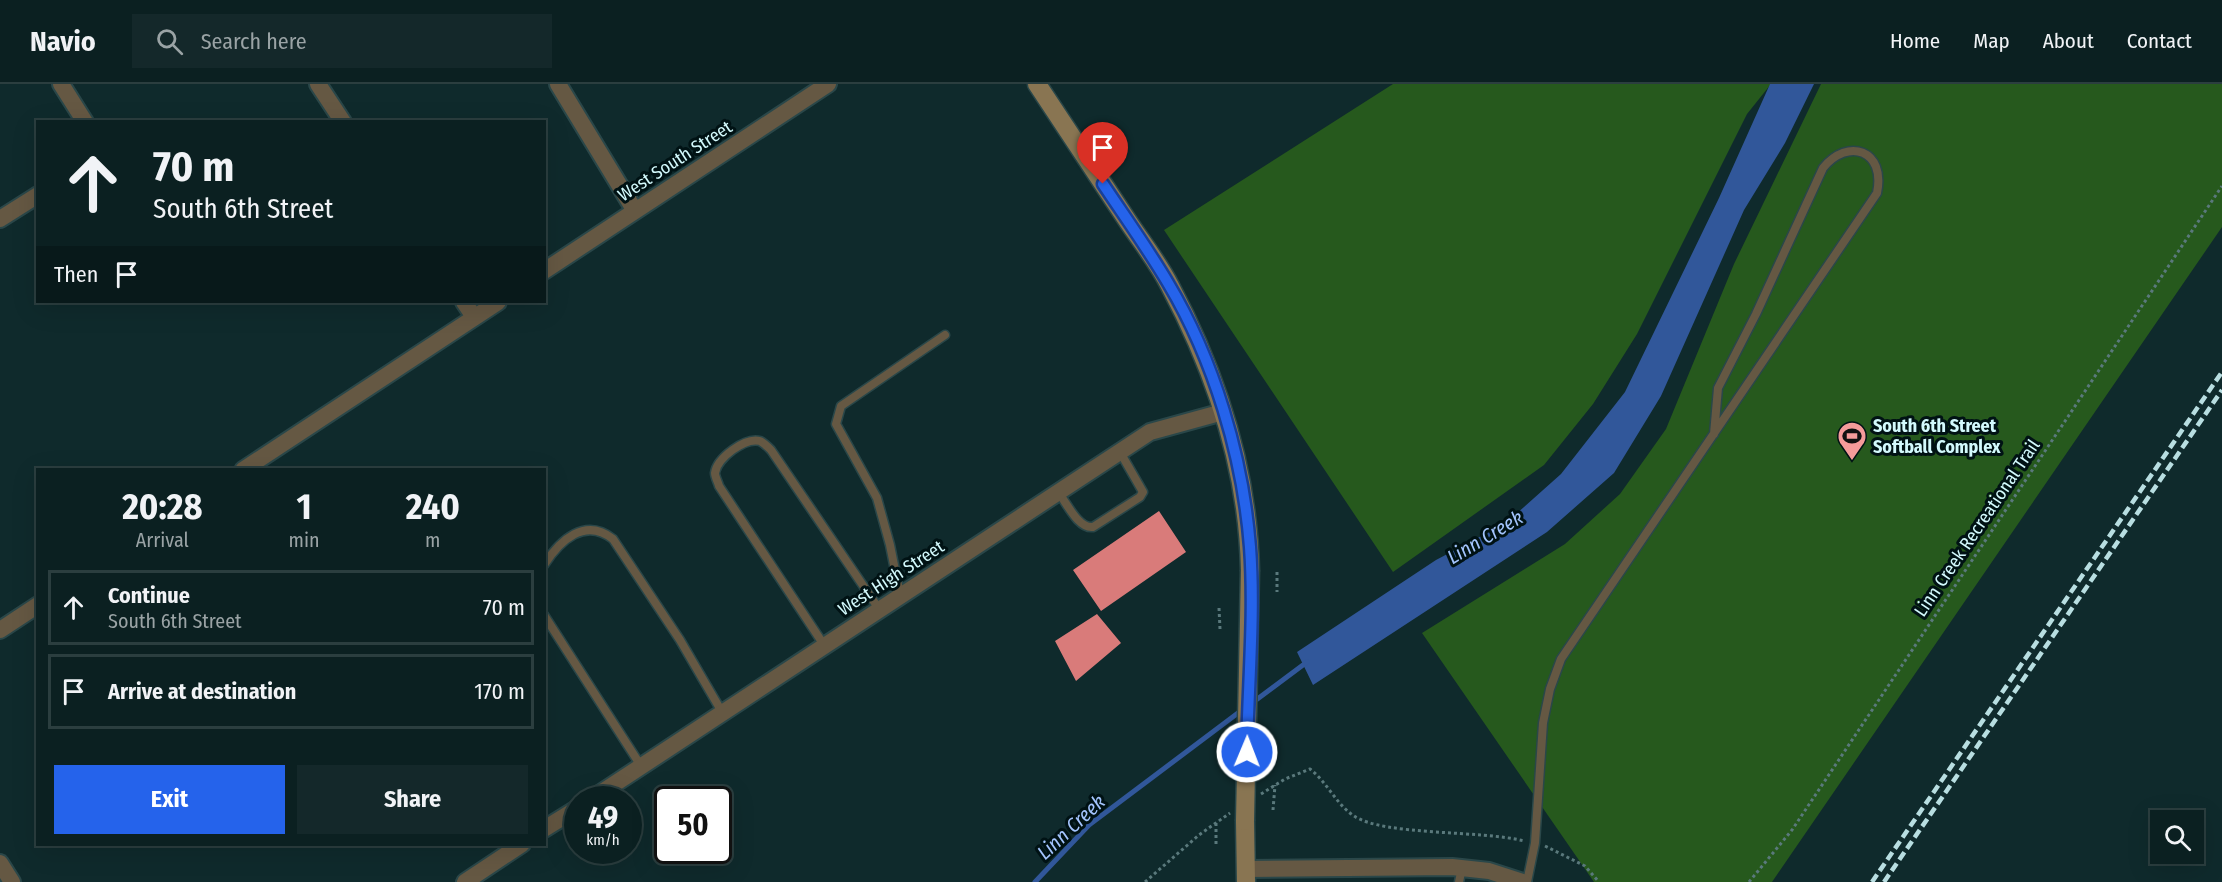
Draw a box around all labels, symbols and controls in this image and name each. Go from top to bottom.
search box [132,14,552,68]
text: Navio [30,25,96,58]
icon: search [153,25,186,58]
text: Search here [201,28,307,55]
text: Home [1890,28,1940,54]
text: Map [1973,28,2010,54]
text: About [2043,28,2094,54]
text: Contact [2127,28,2192,54]
street label: West South Street [614,116,736,206]
pin [1077,122,1128,184]
icon: arrive [1086,131,1119,164]
text: 70 m [153,142,234,192]
icon: ahead [54,144,132,222]
text: South 6th Street [153,193,333,225]
icon: arrive [110,258,143,291]
text: Then [54,261,98,288]
place label: South 6th Street Softball Complex [1873,415,2001,458]
sports icon: South 6th Street Softball Complex [1836,420,1868,462]
street label: Linn Creek Recreational Trail [1909,435,2045,621]
text: 20:28 [122,485,202,529]
text: 1 [296,485,312,529]
text: 240 [406,485,460,529]
water label: Linn Creek [1443,505,1527,569]
text: Arrival [136,528,189,552]
text: min [289,528,320,552]
text: m [425,528,440,552]
street label: West High Street [834,536,948,620]
text: Continue [108,582,190,609]
icon: ahead [57,591,90,624]
text: 70 m [483,594,525,621]
text: South 6th Street [108,609,242,633]
icon: arrive [57,675,90,708]
text: Arrive at destination [108,678,296,705]
text: 170 m [474,678,525,705]
position arrow [1215,720,1279,784]
button: Exit [54,765,285,834]
button: Share [297,765,528,834]
speed limit sign: 50 [654,786,732,864]
water label: Linn Creek [1032,789,1110,865]
text: 49 [588,800,618,836]
map controls [2150,810,2204,864]
button: search [2150,810,2204,864]
text: km/h [586,831,620,849]

